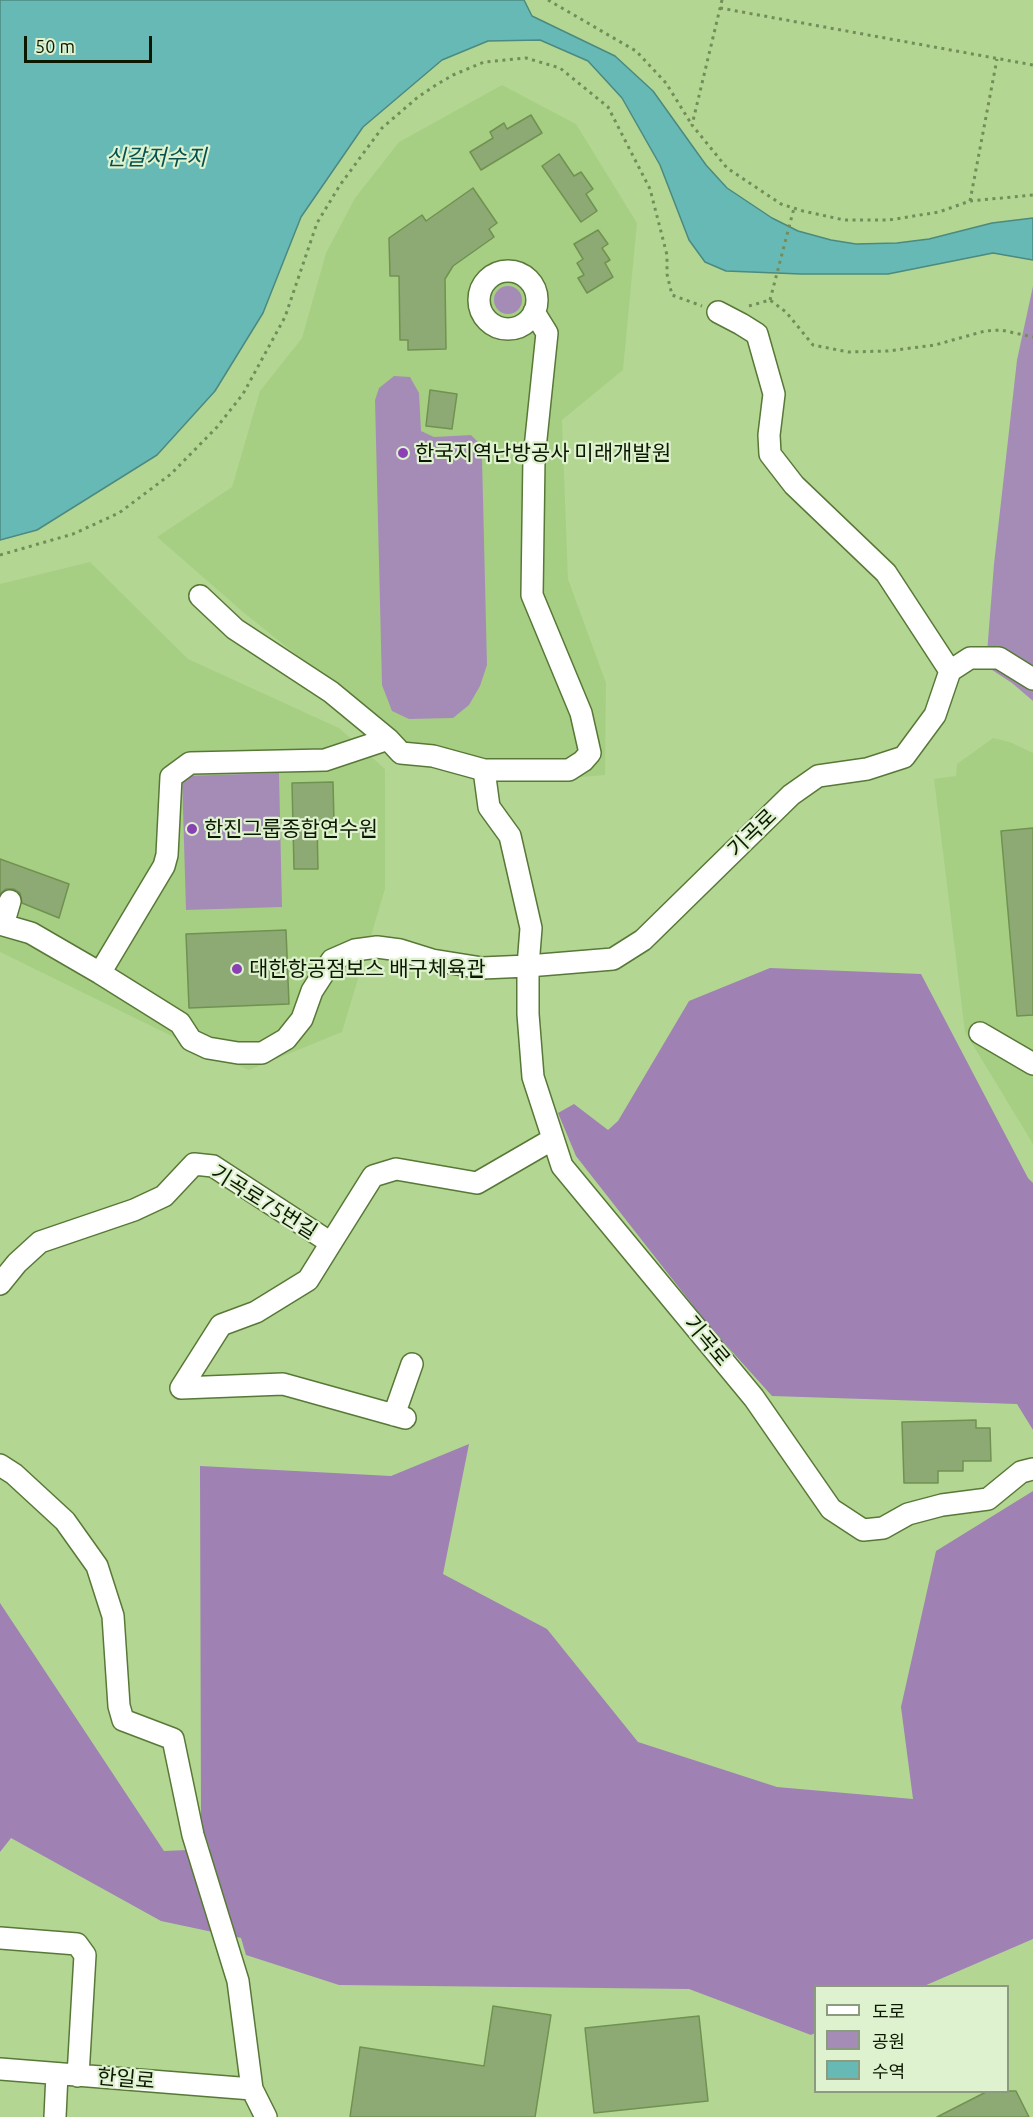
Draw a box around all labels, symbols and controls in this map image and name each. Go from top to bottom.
scale bar [27,24,154,62]
text: 50 m [35,36,75,56]
water label: 신갈저수지 [105,145,207,171]
place label: 한국지역난방공사 미래개발원 [415,440,671,466]
marker: 한국지역난방공사 미래개발원 [396,446,410,460]
street label: 기곡로 [722,804,782,862]
place label: 한진그룹종합연수원 [204,816,378,842]
marker: 한진그룹종합연수원 [185,822,199,836]
place label: 대한항공점보스 배구체육관 [249,956,486,982]
marker: 대한항공점보스 배구체육관 [230,962,244,976]
street label: 기곡로75번길 [206,1159,322,1245]
street label: 기곡로 [679,1311,735,1371]
legend [814,1985,1009,2093]
text: 도로 [872,2001,905,2021]
text: 공원 [872,2031,905,2051]
text: 수역 [872,2061,905,2081]
street label: 한일로 [96,2064,156,2094]

